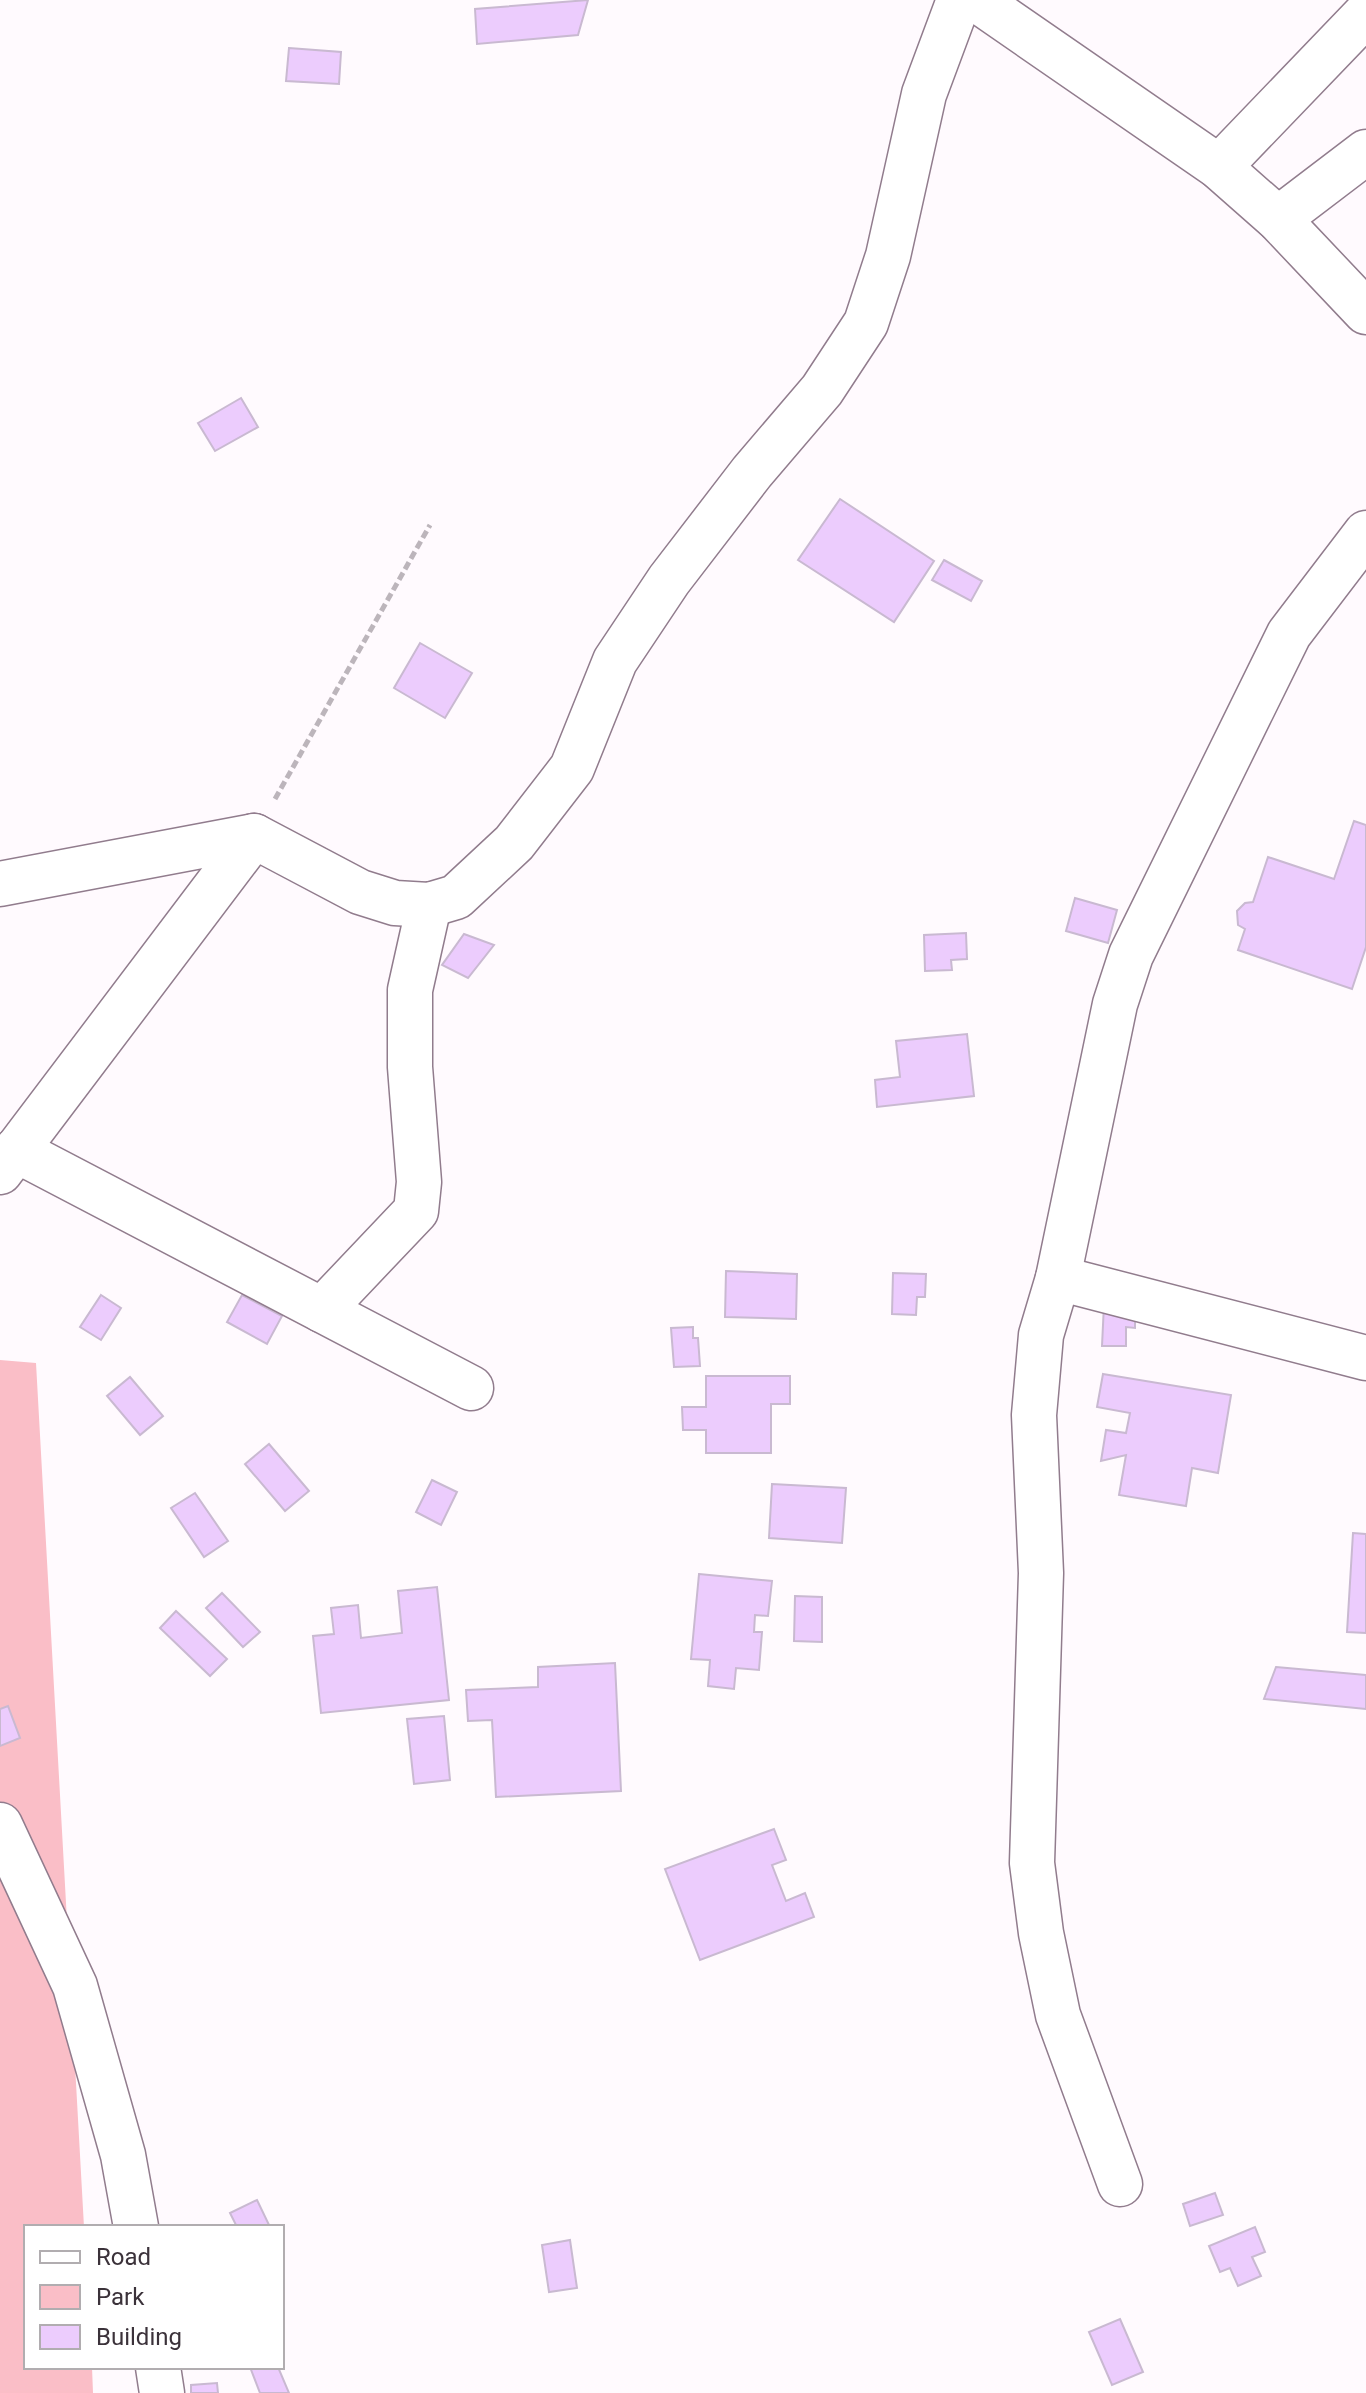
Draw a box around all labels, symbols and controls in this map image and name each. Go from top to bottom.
legend [24,2225,284,2369]
text: Road [96,2243,151,2271]
text: Park [96,2283,145,2311]
text: Building [96,2323,182,2351]

